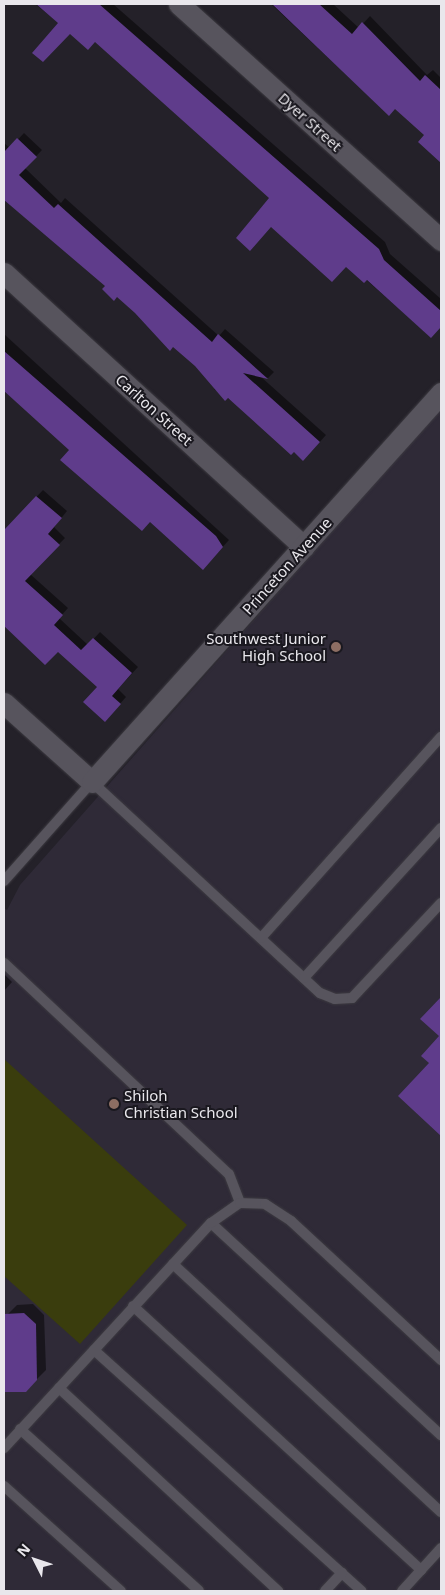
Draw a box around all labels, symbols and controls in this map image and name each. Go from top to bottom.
street label: Dyer Street [275,89,345,155]
street label: Carlton Street [112,371,196,449]
street label: Princeton Avenue [239,514,335,618]
place label: Southwest Junior High School [206,629,326,664]
marker: Southwest Junior High School [330,641,342,653]
place label: Shiloh Christian School [124,1086,238,1121]
marker: Shiloh Christian School [108,1098,120,1110]
north arrow [10,1535,60,1585]
text: N [12,1539,34,1560]

